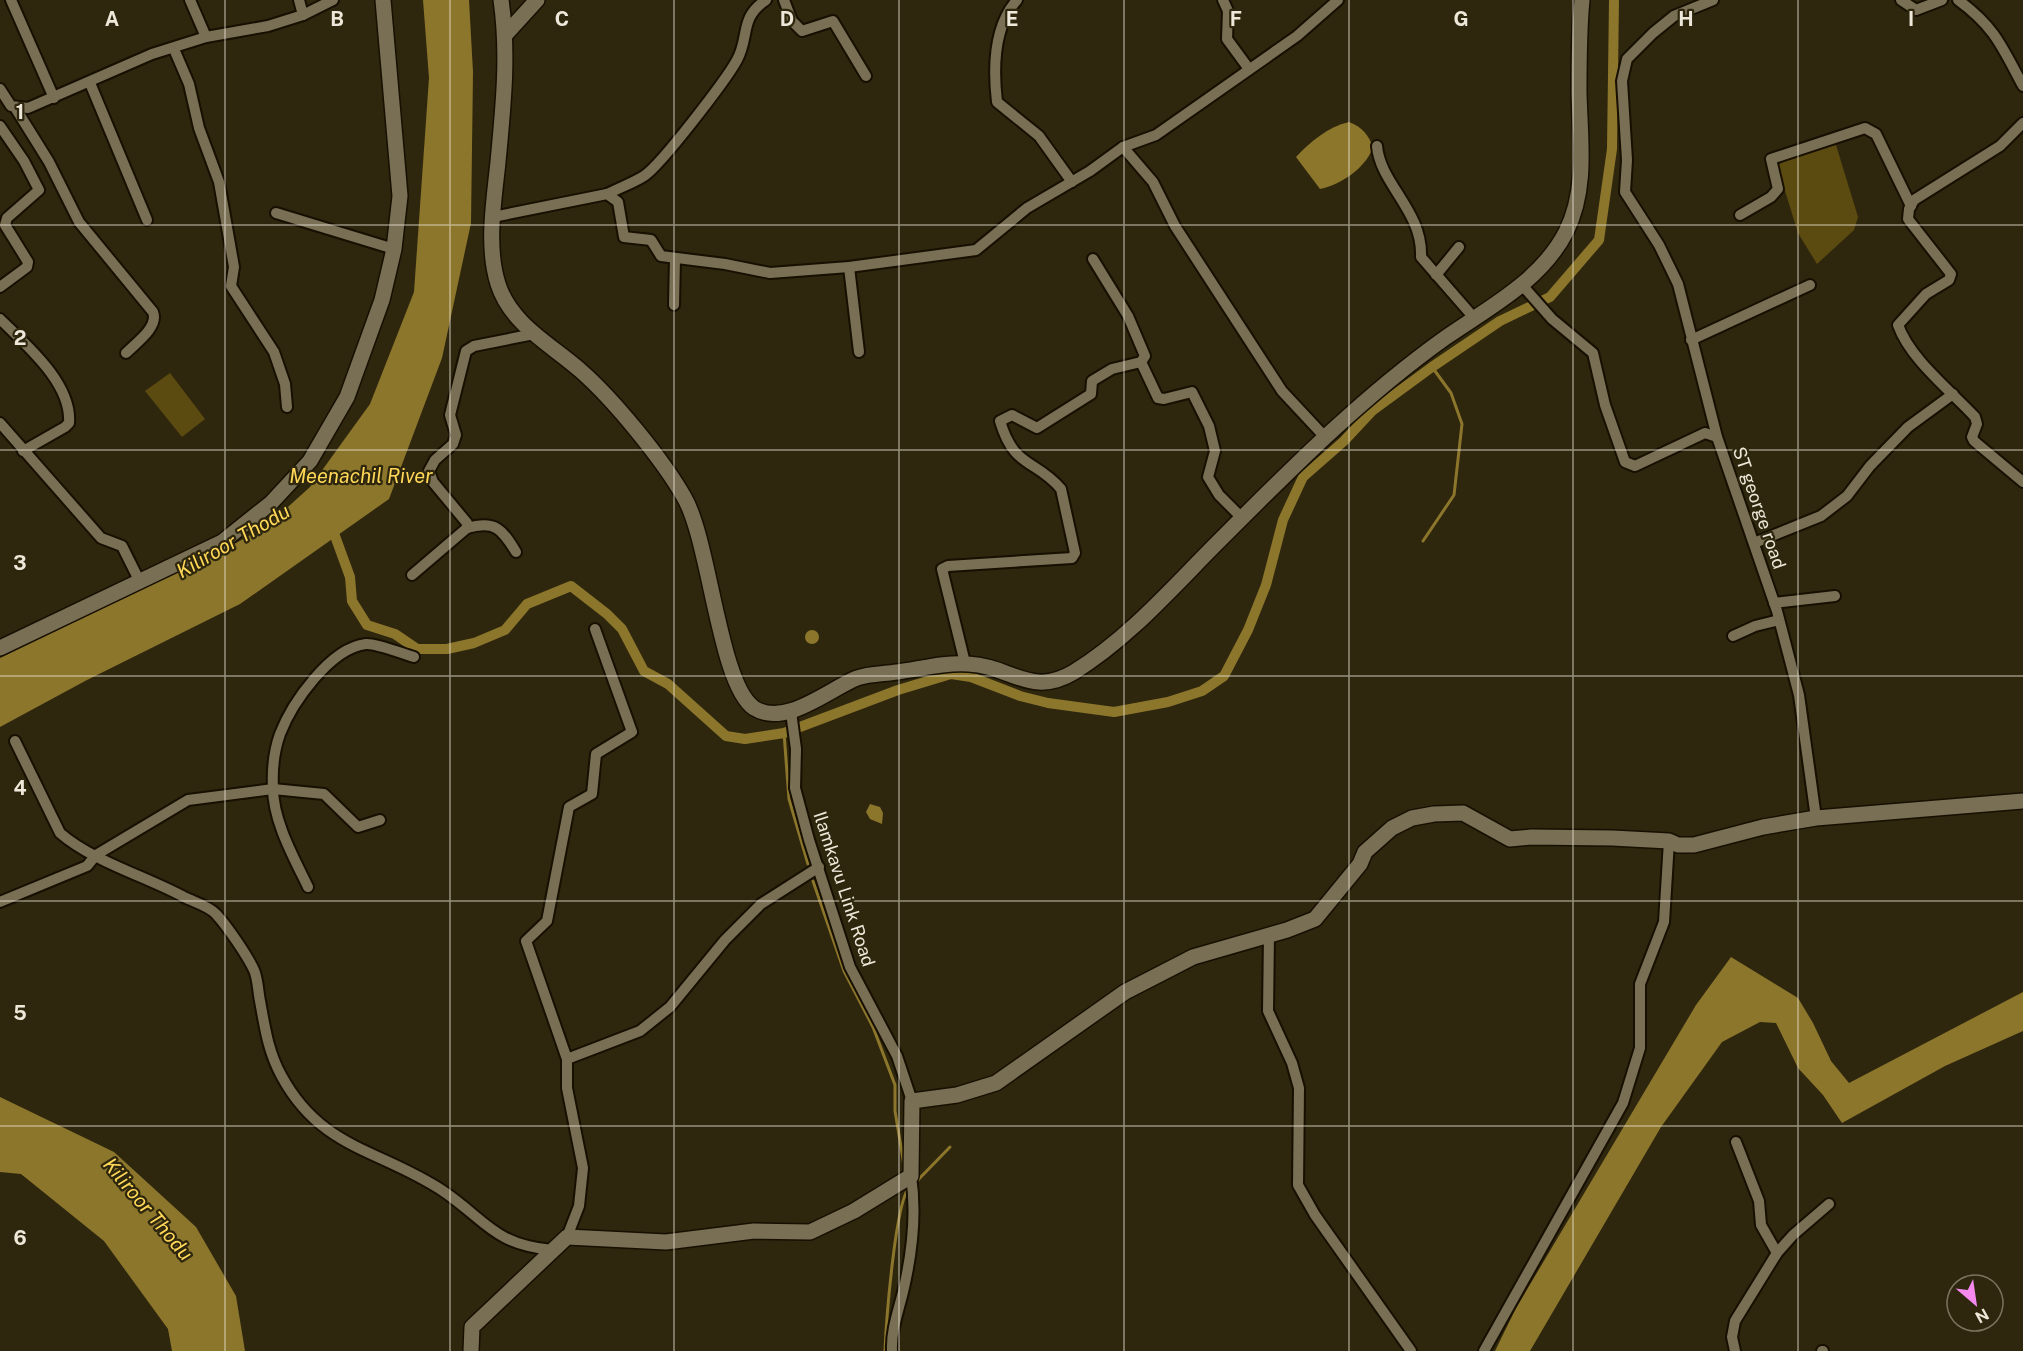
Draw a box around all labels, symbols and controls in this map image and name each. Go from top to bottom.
text: A [105,7,119,31]
text: B [330,7,344,31]
text: C [555,7,569,31]
text: D [780,7,794,31]
text: E [1006,7,1018,31]
text: F [1230,7,1242,31]
text: G [1453,7,1469,31]
text: H [1678,7,1694,31]
text: I [1908,7,1914,31]
text: 1 [16,100,24,124]
text: 2 [14,326,26,350]
street label: ST george road [1729,444,1790,572]
water label: Meenachil River [289,464,433,488]
water label: Kiliroor Thodu [172,499,294,583]
text: 3 [13,551,27,575]
text: 4 [13,776,27,800]
street label: Ilamkavu Link Road [809,809,879,969]
text: 5 [13,1001,27,1025]
water label: Kiliroor Thodu [98,1153,198,1265]
text: 6 [13,1226,27,1250]
north arrow [1945,1273,2005,1333]
text: N [1972,1304,1992,1327]

